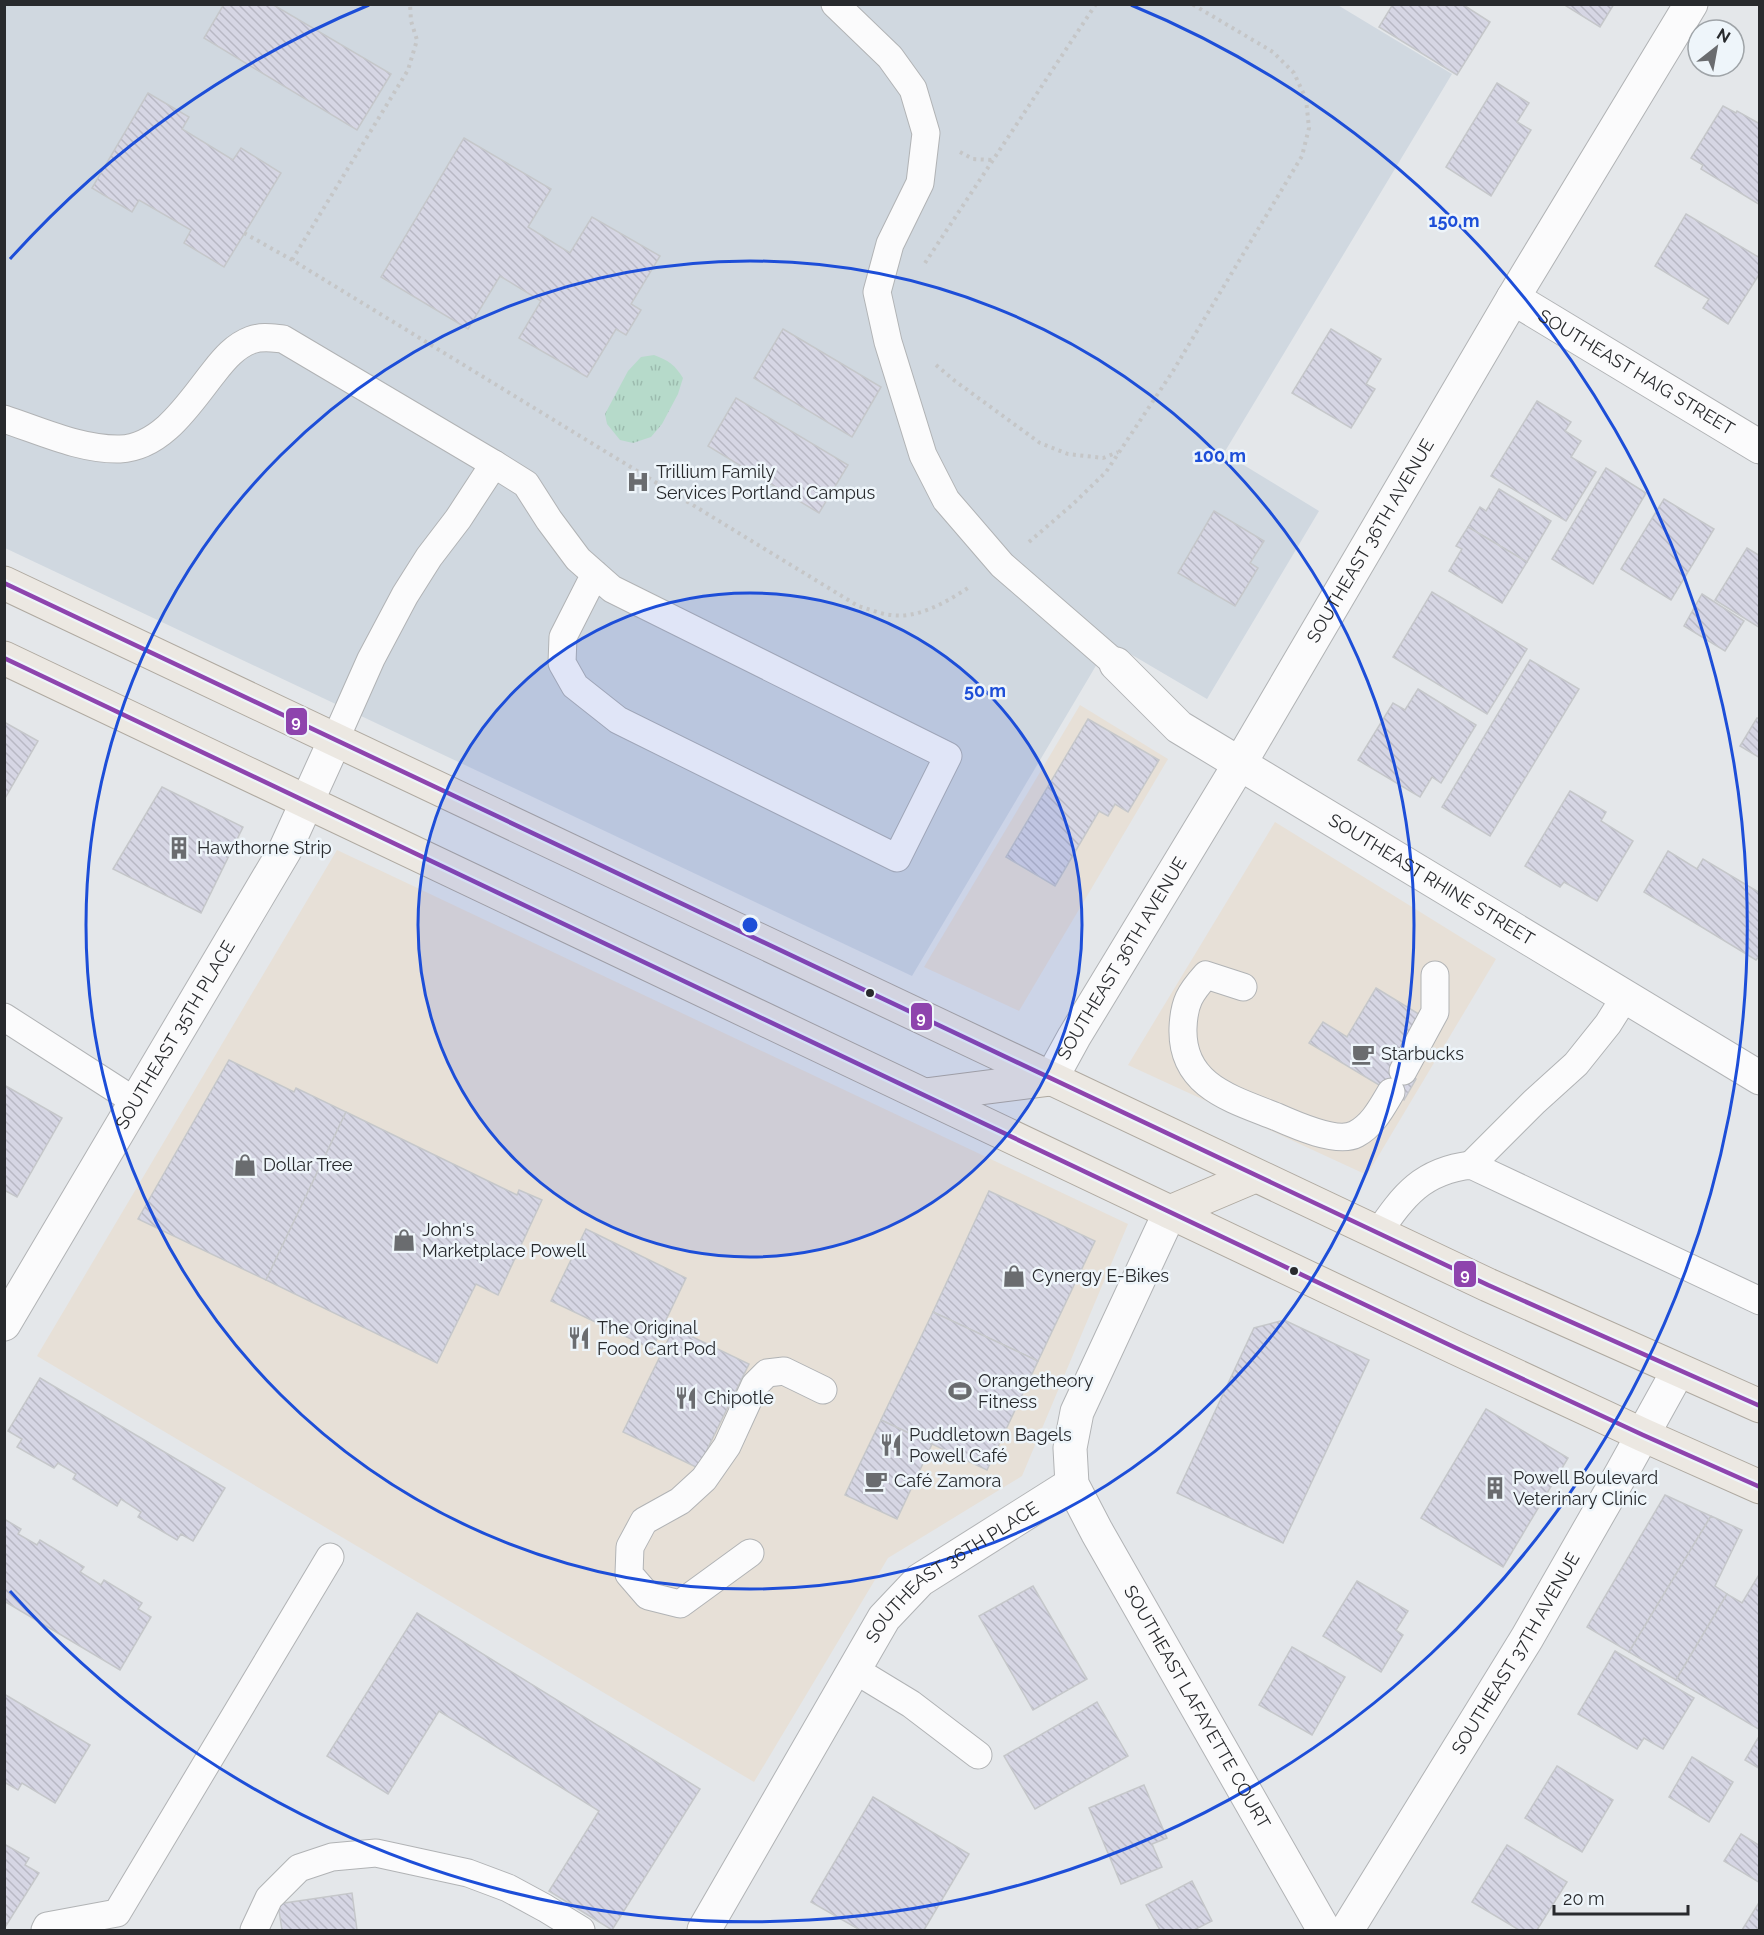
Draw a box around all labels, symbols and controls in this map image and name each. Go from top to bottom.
north arrow [1686,18,1746,78]
text: N [1713,24,1734,47]
text: 150 m [1429,210,1480,231]
street label: SOUTHEAST HAIG STREET [1535,305,1738,439]
street label: SOUTHEAST 36TH AVENUE [1302,435,1438,646]
text: 100 m [1194,445,1246,466]
place label: Trillium Family Services Portland Campus [656,461,876,503]
hospital icon: Trillium Family Services Portland Campus [625,469,651,495]
text: 50 m [964,680,1006,701]
line badge: 9 [285,707,308,736]
text: 9 [291,712,301,731]
street label: SOUTHEAST RHINE STREET [1325,809,1538,949]
building icon: Hawthorne Strip [166,835,192,861]
place label: Hawthorne Strip [197,837,332,858]
street label: SOUTHEAST 36TH AVENUE [1053,853,1191,1063]
centre of rings [740,915,760,935]
street label: SOUTHEAST 35TH PLACE [111,937,239,1133]
unlabelled marker [864,987,876,999]
line badge: 9 [910,1002,933,1031]
text: 9 [916,1008,926,1027]
cafe icon: Starbucks [1350,1041,1376,1067]
place label: Starbucks [1381,1043,1464,1064]
shop icon: Dollar Tree [232,1152,258,1178]
place label: Dollar Tree [263,1154,353,1175]
place label: John's Marketplace Powell [422,1219,586,1261]
shop icon: John's Marketplace Powell [391,1227,417,1253]
line badge: 9 [1453,1260,1477,1288]
shop icon: Cynergy E-Bikes [1001,1263,1027,1289]
place label: Cynergy E-Bikes [1032,1265,1169,1286]
unlabelled marker [1288,1265,1300,1277]
text: 9 [1460,1265,1470,1284]
place label: The Original Food Cart Pod [597,1317,716,1359]
restaurant icon: The Original Food Cart Pod [566,1325,592,1351]
place label: Orangetheory Fitness [978,1370,1094,1412]
sports icon: Orangetheory Fitness [947,1378,973,1404]
restaurant icon: Chipotle [673,1385,699,1411]
place label: Chipotle [704,1387,774,1408]
place label: Puddletown Bagels Powell Café [909,1424,1072,1466]
restaurant icon: Puddletown Bagels Powell Café [878,1432,904,1458]
place label: Powell Boulevard Veterinary Clinic [1513,1467,1658,1509]
cafe icon: Café Zamora [863,1468,889,1494]
place label: Café Zamora [894,1470,1001,1491]
building icon: Powell Boulevard Veterinary Clinic [1482,1475,1508,1501]
street label: SOUTHEAST 36TH PLACE [861,1497,1042,1646]
street label: SOUTHEAST 37TH AVENUE [1447,1549,1584,1758]
street label: SOUTHEAST LAFAYETTE COURT [1120,1582,1275,1832]
scale bar [1554,1878,1688,1916]
text: 20 m [1563,1888,1605,1909]

